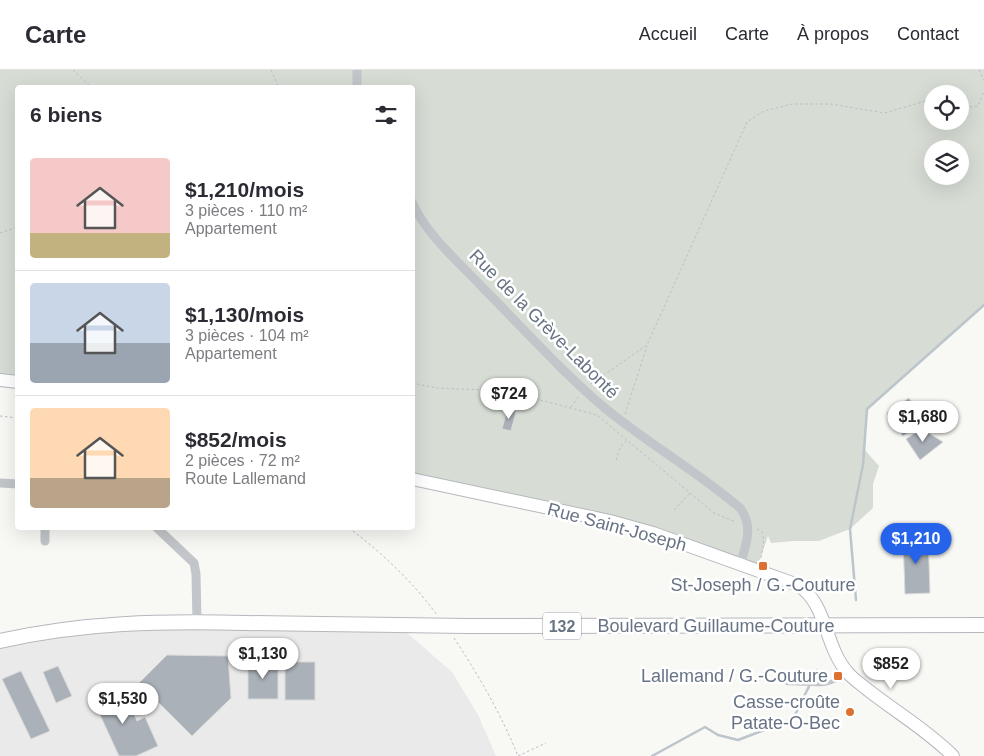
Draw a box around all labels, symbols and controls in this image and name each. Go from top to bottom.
text: Carte [25,21,86,48]
text: Accueil [639,24,697,44]
text: Carte [725,24,769,44]
text: À propos [797,24,869,44]
text: Contact [897,24,959,44]
map controls [924,85,969,185]
button: locate [924,85,969,130]
icon: filters [372,101,400,129]
text: 6 biens [30,103,102,126]
button: layers [924,140,969,185]
icon: home [70,178,130,238]
text: $1,210/mois [185,178,304,201]
text: 3 pièces · 110 m² [185,202,307,219]
text: Appartement [185,220,277,237]
street label: Rue de la Grève-Labonté [465,245,623,403]
icon: home [70,303,130,363]
text: $1,130/mois [185,303,304,326]
text: 3 pièces · 104 m² [185,327,309,344]
text: Appartement [185,345,277,362]
pin: $724 [479,378,539,420]
text: $724 [491,385,527,402]
pin: $1,680 [882,400,964,443]
text: $1,680 [899,408,947,425]
icon: home [70,428,130,488]
text: $852/mois [185,428,287,451]
text: 2 pièces · 72 m² [185,452,300,469]
text: Route Lallemand [185,470,306,487]
street label: Rue Saint-Joseph [545,499,689,555]
pin: $1,210 [875,522,957,565]
text: $1,210 [892,530,940,547]
marker: St-Joseph / G.-Couture [757,560,769,572]
place label: St-Joseph / G.-Couture [670,575,856,595]
road number: 132 [543,612,581,640]
street label: Boulevard Guillaume-Couture [597,616,835,636]
pin: $1,130 [222,638,304,680]
text: $1,130 [239,645,287,662]
pin: $852 [861,648,921,690]
text: $852 [873,655,909,672]
place label: Lallemand / G.-Couture [641,666,828,686]
marker: Lallemand / G.-Couture [832,670,844,682]
pin: $1,530 [82,682,164,725]
text: $1,530 [99,690,147,707]
place label: Casse-croûte Patate-O-Bec [731,692,840,733]
marker: Casse-croûte Patate-O-Bec [844,706,856,718]

